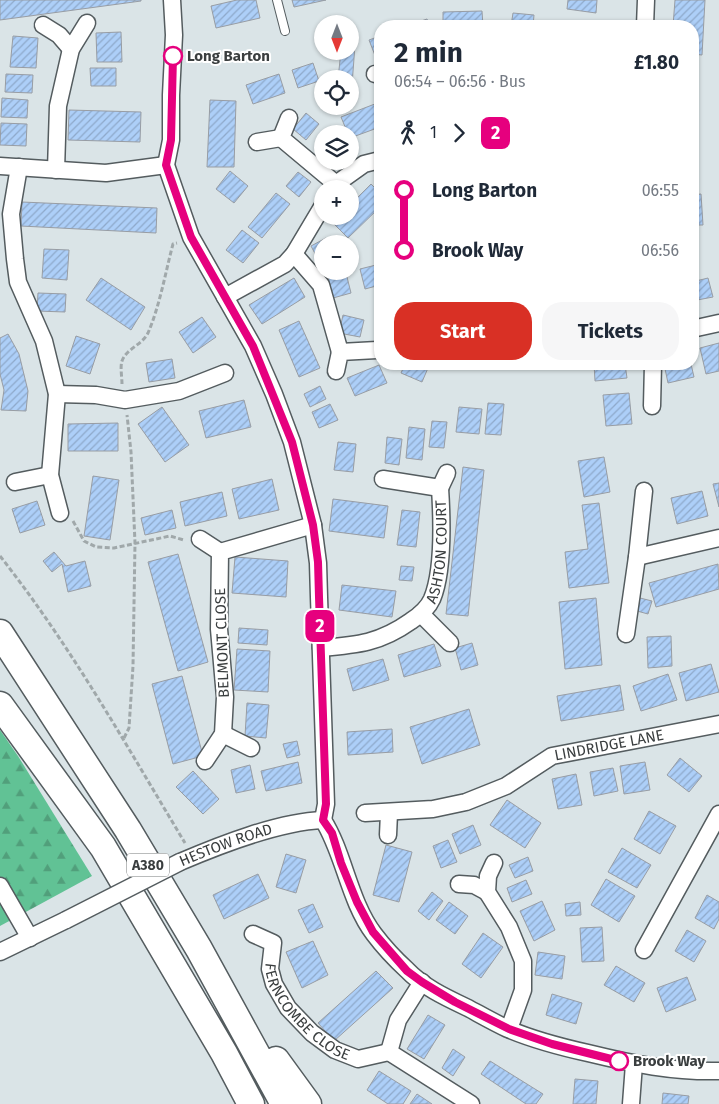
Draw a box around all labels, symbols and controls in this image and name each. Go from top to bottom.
north arrow [314,15,359,60]
map controls [314,15,359,280]
text: 2 min [394,36,463,69]
marker: Long Barton [163,46,183,66]
place label: Long Barton [187,47,270,65]
text: £1.80 [634,51,679,74]
button: locate [314,70,359,115]
text: 06:54 – 06:56 · Bus [394,72,525,91]
icon: walk [394,119,422,147]
icon: forward [445,119,473,147]
text: 2 [491,122,500,144]
text: 1 [430,123,437,142]
button: layers [314,125,359,170]
text: Long Barton [432,179,537,202]
button: + [314,180,359,225]
text: 06:55 [642,181,679,200]
button: − [314,235,359,280]
text: Brook Way [432,239,523,262]
text: 06:56 [641,241,679,260]
button: Start [394,302,532,360]
button: Tickets [542,302,679,360]
street label: ASHTON COURT [422,500,451,606]
street label: BELMONT CLOSE [211,588,233,698]
line badge: 2 [304,610,336,642]
text: 2 [315,615,325,637]
street label: LINDRIDGE LANE [553,726,665,764]
street label: HESTOW ROAD [177,820,274,870]
road number: A380 [127,854,169,876]
street label: FERNCOMBE CLOSE [261,962,352,1064]
marker: Brook Way [609,1051,629,1071]
place label: Brook Way [633,1052,705,1070]

